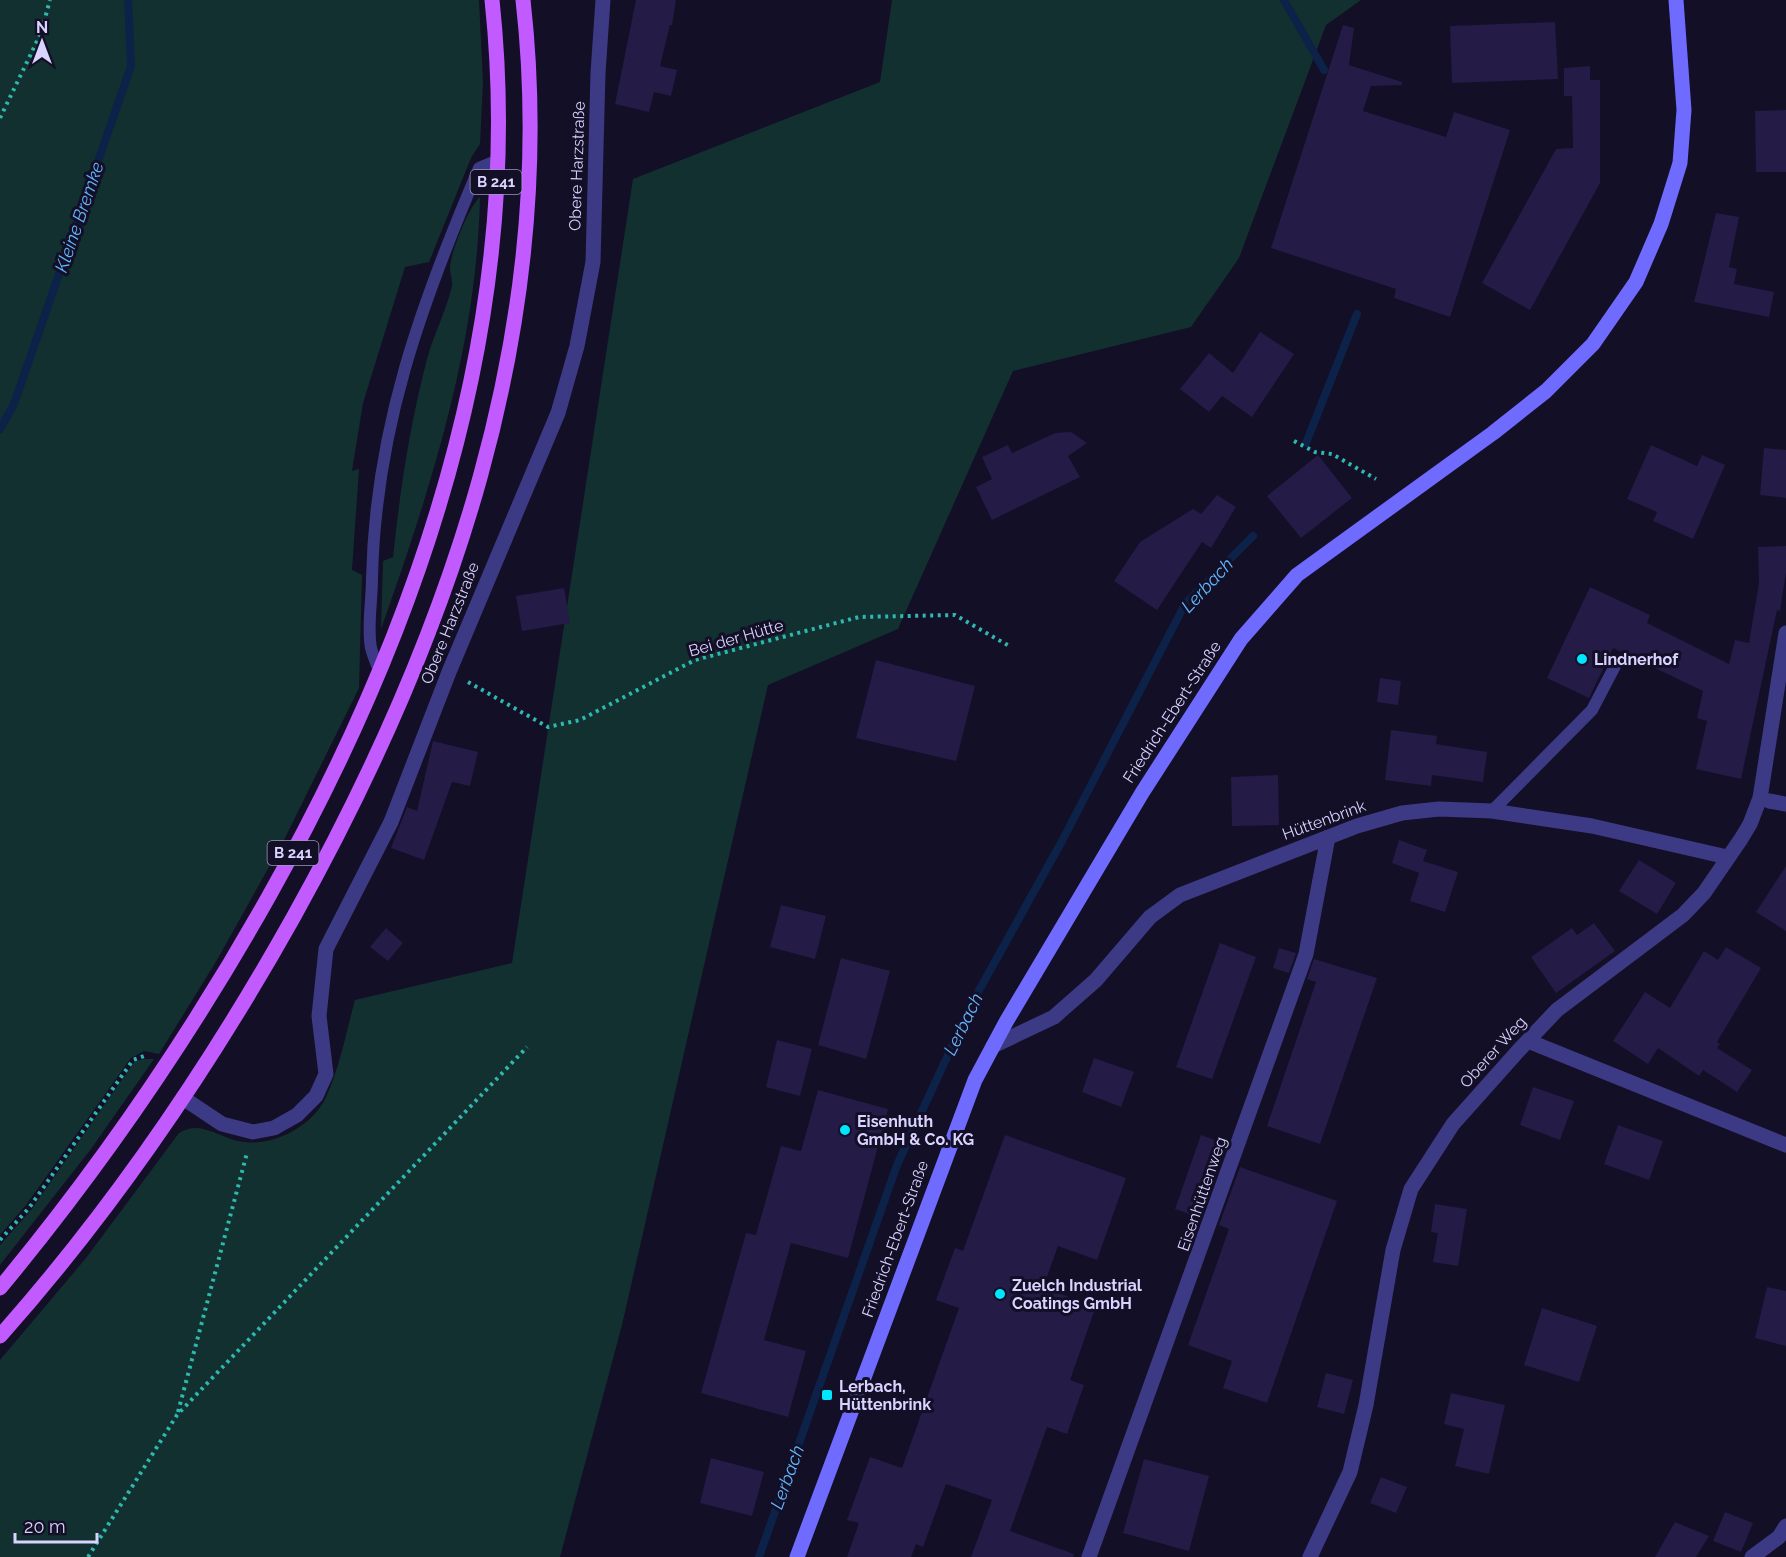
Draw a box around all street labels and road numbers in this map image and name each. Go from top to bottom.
street label: Obere Harzstraße [565,101,589,231]
road number: B 241 [470,170,522,194]
street label: Obere Harzstraße [417,559,483,687]
street label: Bei der Hütte [686,615,786,661]
street label: Friedrich-Ebert-Straße [1119,637,1225,787]
street label: Hüttenbrink [1280,796,1369,844]
road number: B 241 [268,841,318,865]
street label: Oberer Weg [1456,1012,1530,1092]
street label: Eisenhüttenweg [1174,1134,1230,1254]
street label: Friedrich-Ebert-Straße [858,1158,932,1320]

